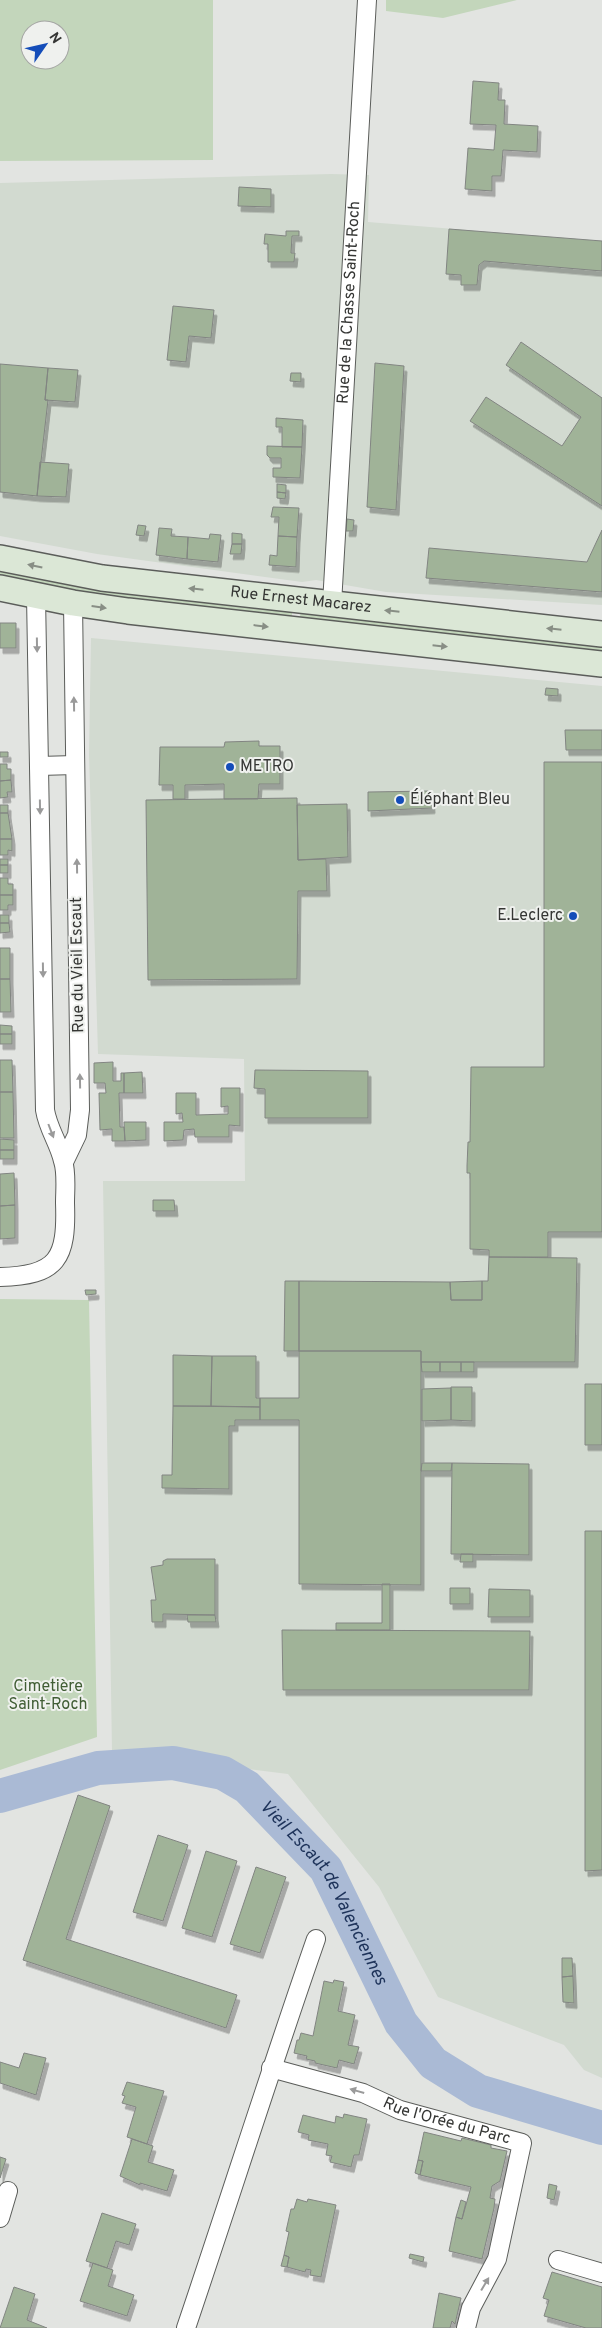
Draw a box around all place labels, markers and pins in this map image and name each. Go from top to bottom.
place label: METRO [240,757,294,777]
marker: METRO [224,761,236,773]
place label: Éléphant Bleu [410,788,510,810]
marker: Éléphant Bleu [394,794,406,806]
place label: E.Leclerc [497,906,563,926]
marker: E.Leclerc [567,910,579,922]

